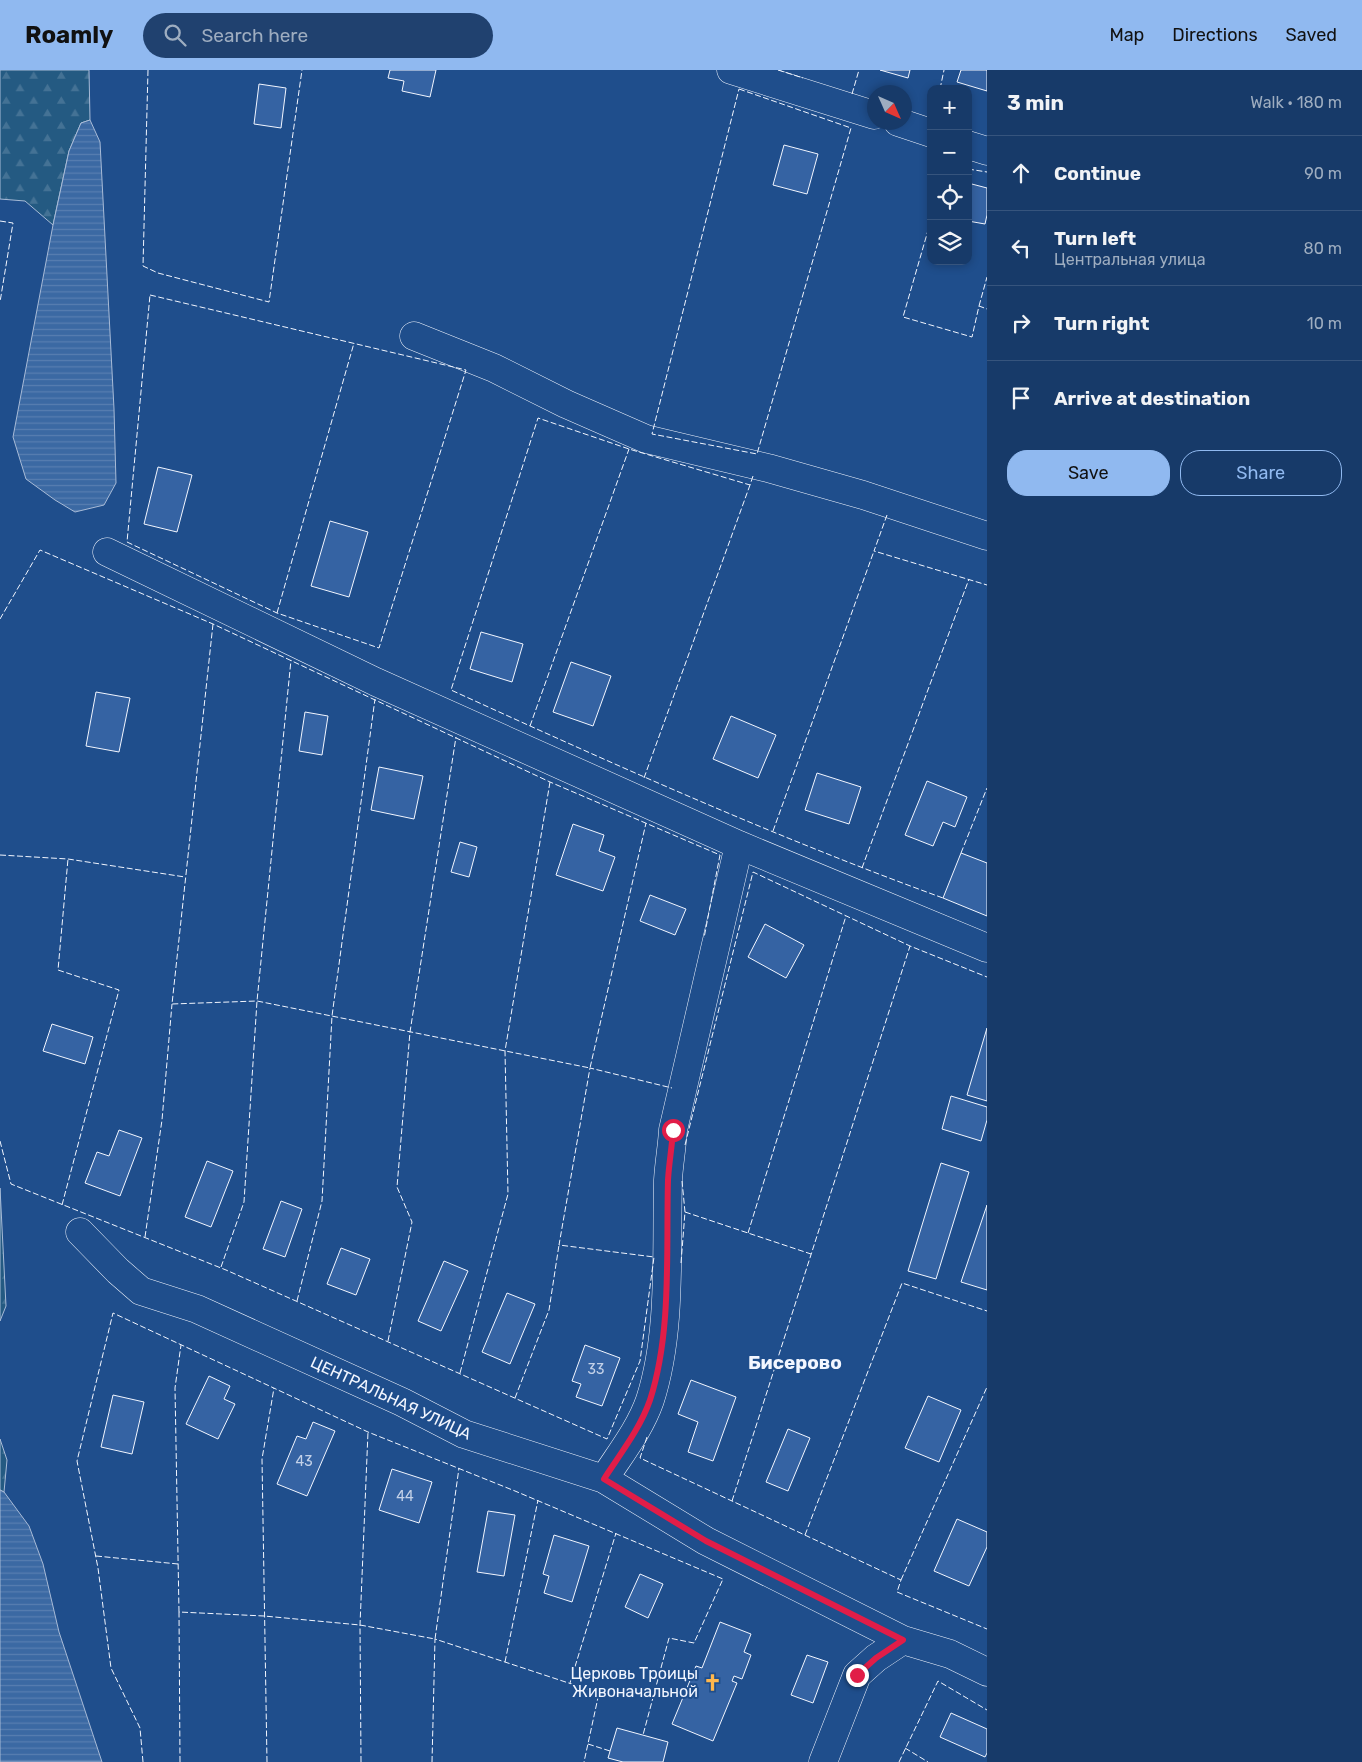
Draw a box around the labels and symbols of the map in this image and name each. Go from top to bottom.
north arrow [867,85,912,130]
route start [662,1119,685,1142]
district label: Бисерово [748,1351,842,1374]
street label: ЦЕНТРАЛЬНАЯ УЛИЦА [308,1352,475,1444]
house number: 33 [588,1361,604,1378]
house number: 43 [295,1453,313,1470]
house number: 44 [396,1488,414,1505]
place label: Церковь Троицы Живоначальной [571,1664,698,1701]
route end [846,1664,869,1687]
church icon: Церковь Троицы Живоначальной [702,1672,722,1692]

